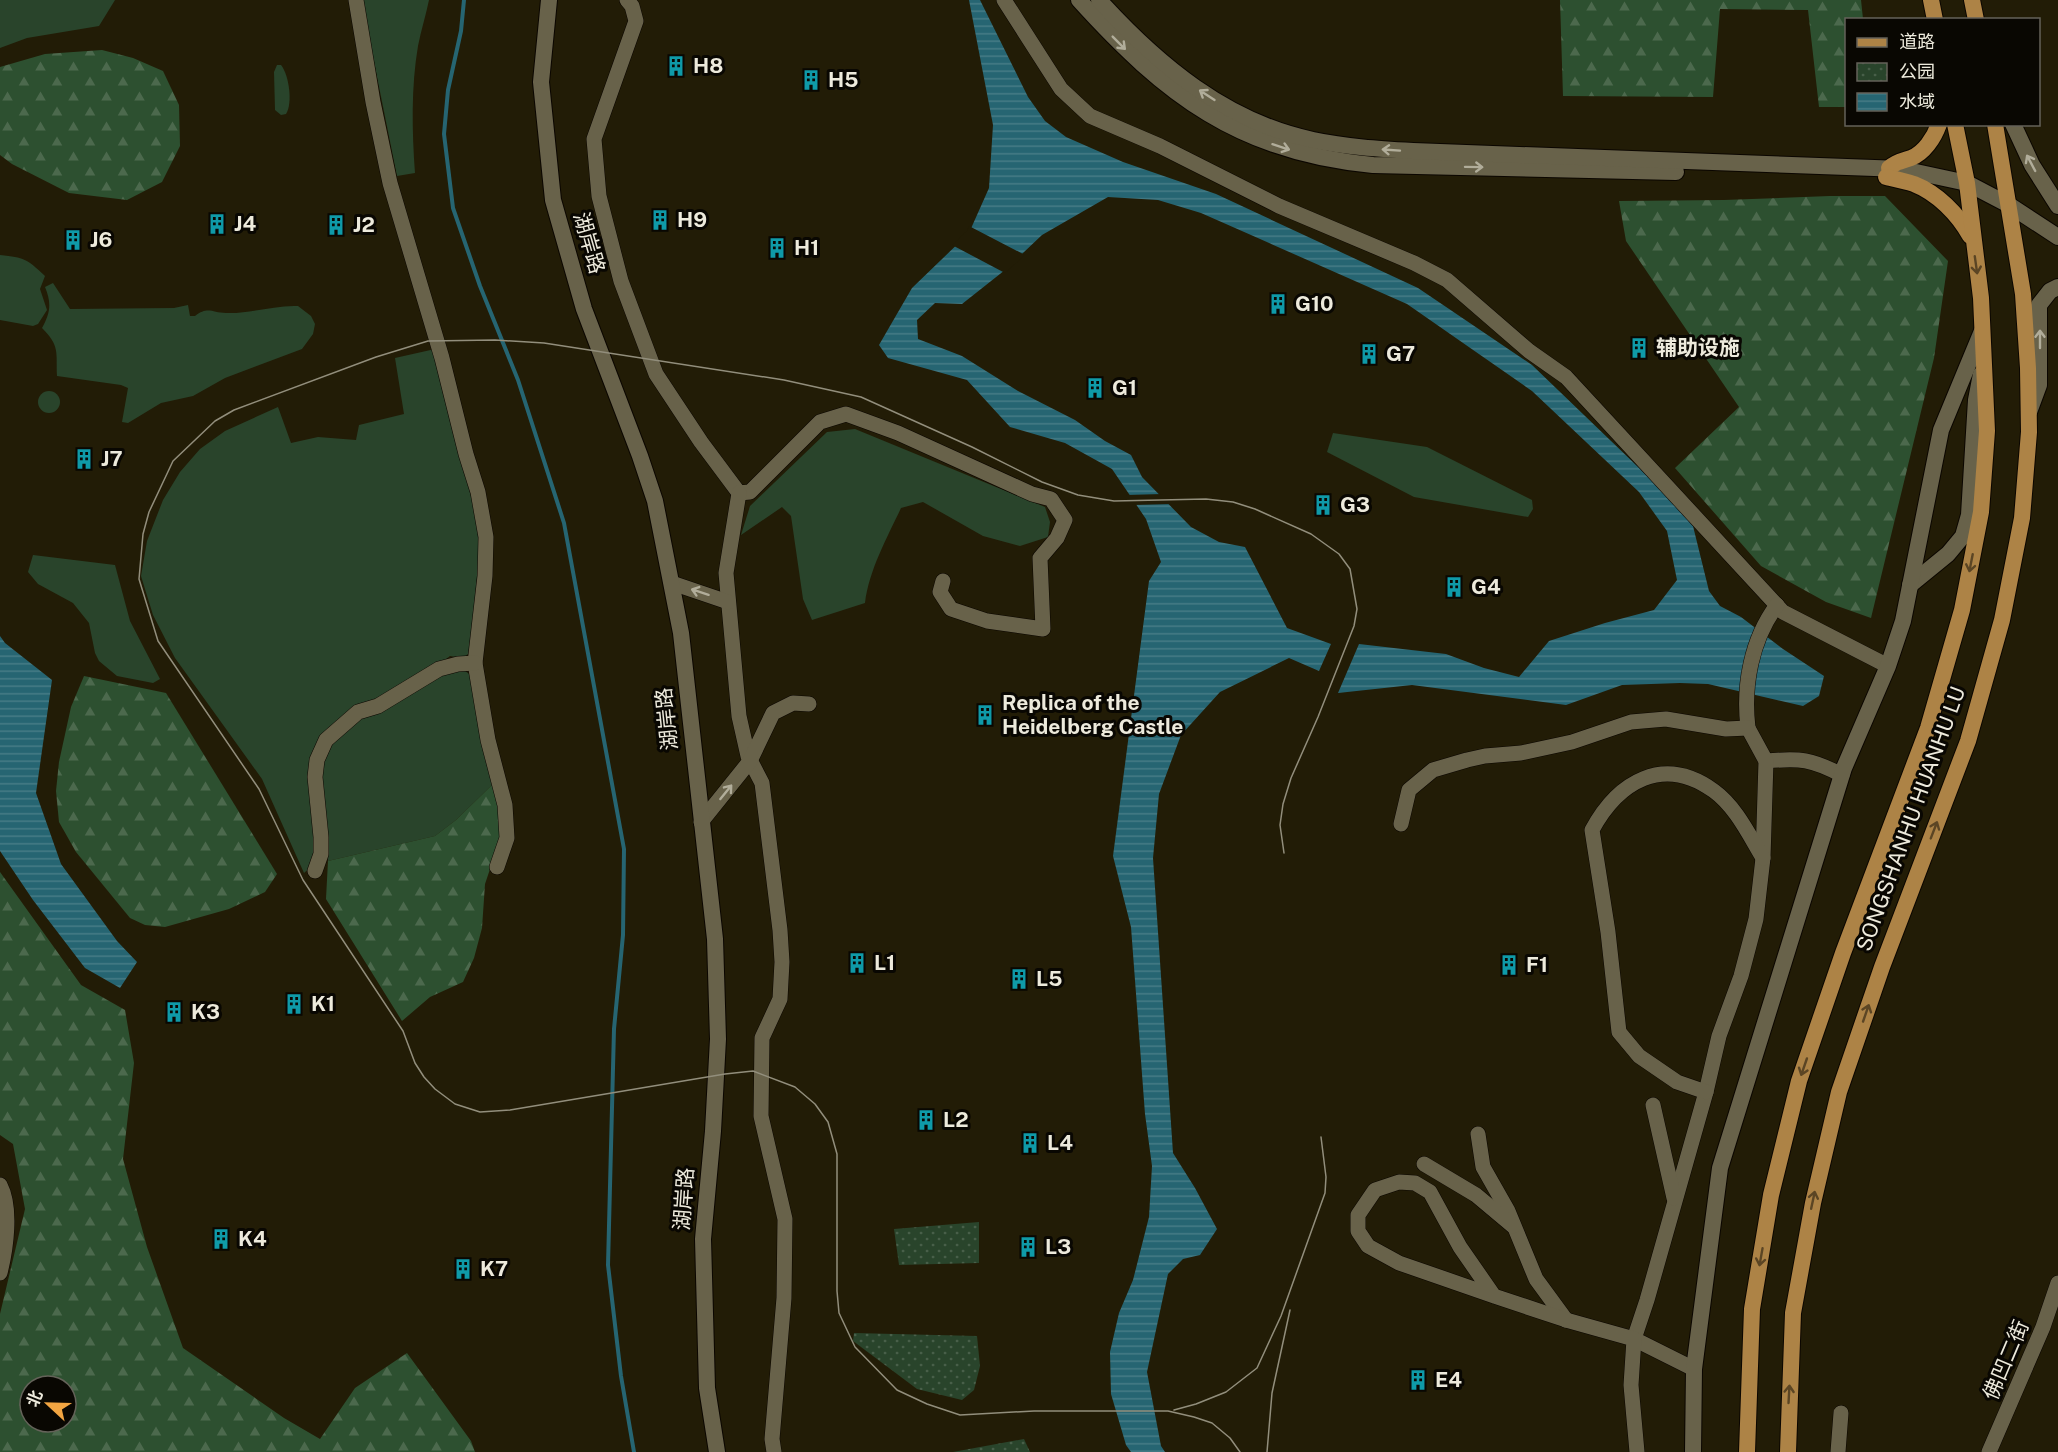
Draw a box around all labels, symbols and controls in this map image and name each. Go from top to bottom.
legend [1845,18,2040,126]
text: 道路 [1899,31,1935,52]
one-way arrow [1112,35,1127,50]
place label: H8 [693,53,723,78]
building icon: H8 [664,54,688,78]
text: 公园 [1899,61,1935,82]
place label: H5 [828,67,858,92]
building icon: H5 [799,68,823,92]
one-way arrow [1198,88,1215,101]
text: 水域 [1899,91,1935,112]
one-way arrow [1271,142,1290,153]
one-way arrow [1381,144,1401,155]
one-way arrow [2025,154,2036,172]
one-way arrow [1464,161,1484,173]
place label: H9 [677,207,707,232]
building icon: H9 [648,208,672,232]
street label: 湖岸路 [569,209,610,277]
place label: J4 [234,211,256,236]
building icon: J4 [205,212,229,236]
place label: J2 [353,212,375,237]
building icon: J2 [324,213,348,237]
place label: J6 [90,227,112,252]
building icon: J6 [61,228,85,252]
place label: H1 [794,235,819,260]
building icon: H1 [765,236,789,260]
one-way arrow [1971,255,1982,275]
place label: G10 [1295,291,1333,316]
building icon: G10 [1266,292,1290,316]
one-way arrow [2034,330,2046,350]
place label: 辅助设施 [1656,335,1740,360]
building icon: 辅助设施 [1627,336,1651,360]
place label: G7 [1386,341,1415,366]
building icon: G7 [1357,342,1381,366]
place label: G1 [1112,375,1137,400]
building icon: G1 [1083,376,1107,400]
place label: J7 [101,446,123,471]
building icon: J7 [72,447,96,471]
place label: G3 [1340,492,1370,517]
building icon: G3 [1311,493,1335,517]
one-way arrow [1965,553,1976,573]
place label: G4 [1471,574,1501,599]
building icon: G4 [1442,575,1466,599]
one-way arrow [691,586,710,597]
street label: SONGSHANHU HUANHU LU [1851,683,1970,955]
street label: 湖岸路 [651,686,682,752]
place label: Replica of the Heidelberg Castle [1002,690,1183,739]
building icon: Replica of the Heidelberg Castle [973,703,997,727]
one-way arrow [719,784,732,800]
one-way arrow [1929,821,1940,840]
place label: L1 [874,950,895,975]
building icon: L1 [845,951,869,975]
place label: F1 [1526,952,1548,977]
building icon: F1 [1497,953,1521,977]
place label: L5 [1036,966,1062,991]
building icon: L5 [1007,967,1031,991]
place label: K1 [311,991,335,1016]
building icon: K1 [282,992,306,1016]
place label: K3 [191,999,220,1024]
building icon: K3 [162,1000,186,1024]
one-way arrow [1862,1004,1873,1023]
one-way arrow [1798,1057,1809,1076]
place label: L2 [943,1107,968,1132]
building icon: L2 [914,1108,938,1132]
place label: L4 [1047,1130,1073,1155]
building icon: L4 [1018,1131,1042,1155]
street label: 湖岸路 [669,1167,698,1231]
one-way arrow [1808,1191,1820,1210]
place label: K4 [238,1226,267,1251]
building icon: K4 [209,1227,233,1251]
place label: L3 [1045,1234,1071,1259]
building icon: L3 [1016,1235,1040,1259]
one-way arrow [1755,1246,1766,1266]
place label: K7 [480,1256,508,1281]
building icon: K7 [451,1257,475,1281]
street label: 佛凹二街 [1978,1316,2033,1403]
place label: E4 [1435,1367,1462,1392]
building icon: E4 [1406,1368,1430,1392]
north arrow [18,1374,78,1434]
one-way arrow [1784,1384,1795,1404]
text: 北 [23,1388,46,1410]

